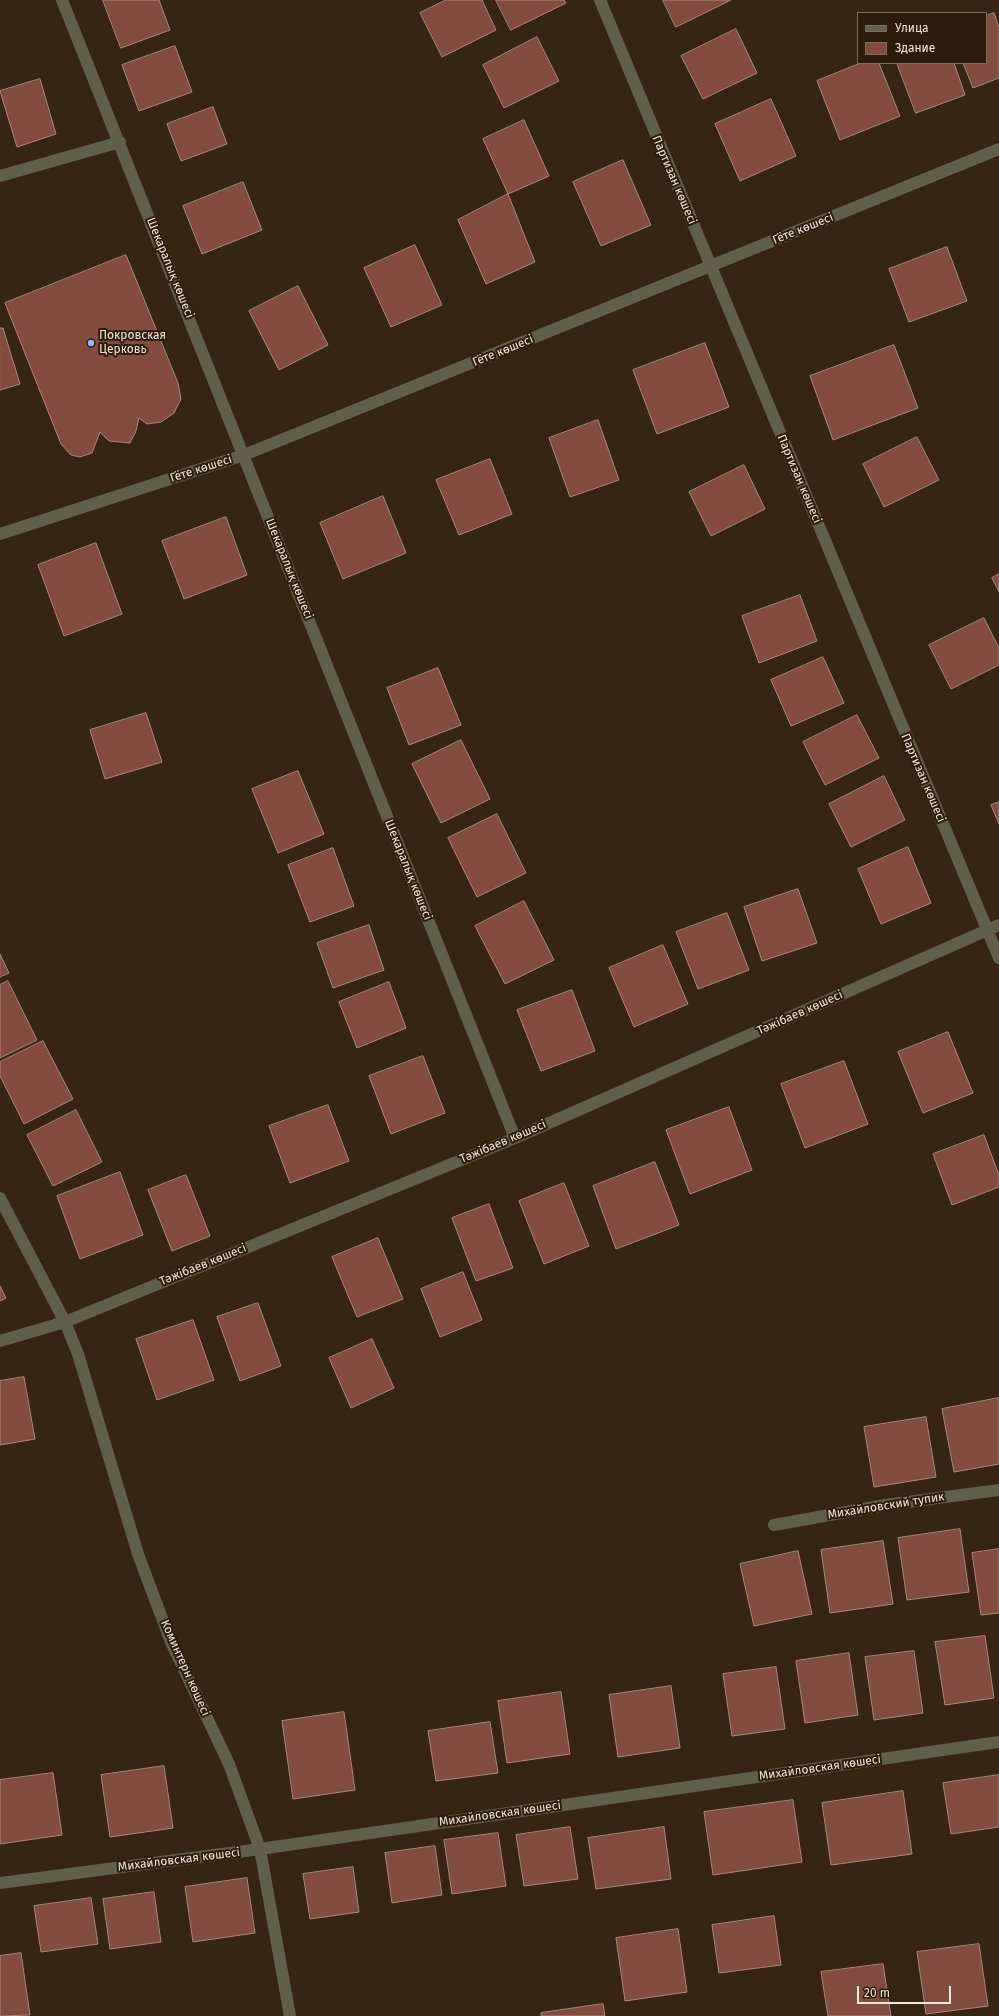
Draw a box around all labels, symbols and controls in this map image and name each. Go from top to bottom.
legend [857,12,987,64]
text: Улица [895,21,929,35]
text: Здание [895,41,935,55]
street label: Партизан көшесі [649,133,699,227]
street label: Гёте көшесі [770,210,836,248]
street label: Шекаралық көшесі [143,216,197,320]
place label: Покровская Церковь [99,329,166,357]
street label: Гёте көшесі [470,332,536,370]
marker: Покровская Церковь [86,338,96,348]
street label: Партизан көшесі [774,432,824,526]
street label: Гёте көшесі [168,452,234,486]
street label: Шекаралық көшесі [262,517,316,621]
street label: Партизан көшесі [898,731,948,825]
street label: Шекаралық көшесі [381,818,435,922]
street label: Тәжібаев көшесі [755,988,845,1038]
street label: Тәжібаев көшесі [458,1117,548,1167]
street label: Тәжібаев көшесі [158,1241,248,1289]
street label: Михайловский тупик [827,1490,945,1522]
street label: Коминтерн көшесі [157,1618,213,1718]
street label: Михайловская көшесі [758,1752,882,1784]
street label: Михайловская көшесі [438,1798,562,1830]
street label: Михайловская көшесі [117,1845,241,1875]
scale bar [859,1978,953,2004]
text: 20 m [864,1986,890,2000]

